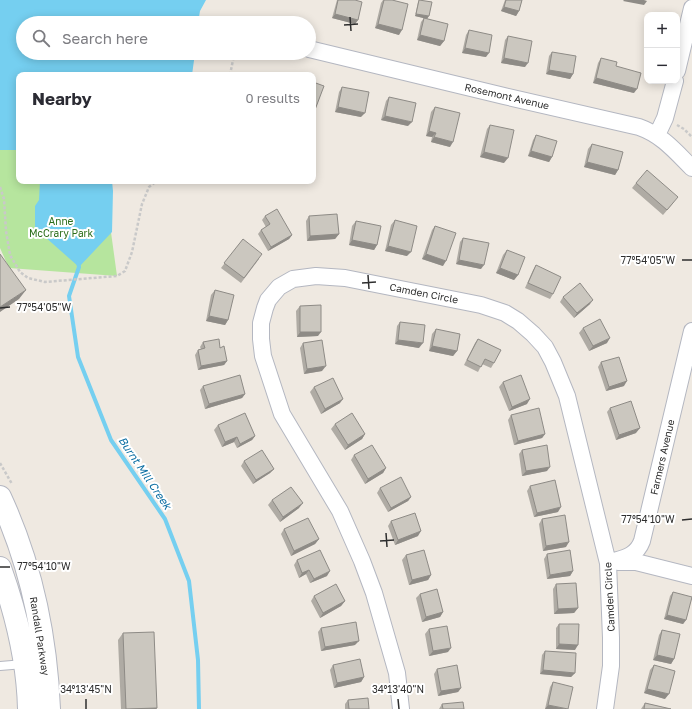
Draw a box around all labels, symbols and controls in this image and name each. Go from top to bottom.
map controls [644,12,680,84]
button: + [644,12,680,48]
search box [16,16,316,60]
icon: search [30,27,52,49]
text: Search here [62,29,148,47]
button: − [644,48,680,84]
street label: Rosemont Avenue [464,80,551,112]
text: Nearby [32,88,92,109]
text: 0 results [245,90,300,106]
park label: Anne McCrary Park [29,215,93,239]
text: 77°54'05"W [621,254,676,266]
street label: Camden Circle [389,280,459,306]
text: 77°54'05"W [17,301,72,313]
street label: Farmers Avenue [647,418,677,496]
water label: Burnt Mill Creek [116,434,176,513]
text: 77°54'10"W [621,513,675,525]
text: 77°54'10"W [17,560,71,572]
street label: Camden Circle [601,562,617,632]
street label: Randall Parkway [28,596,52,677]
text: 34°13'45"N [60,683,112,695]
text: 34°13'40"N [372,683,424,695]

